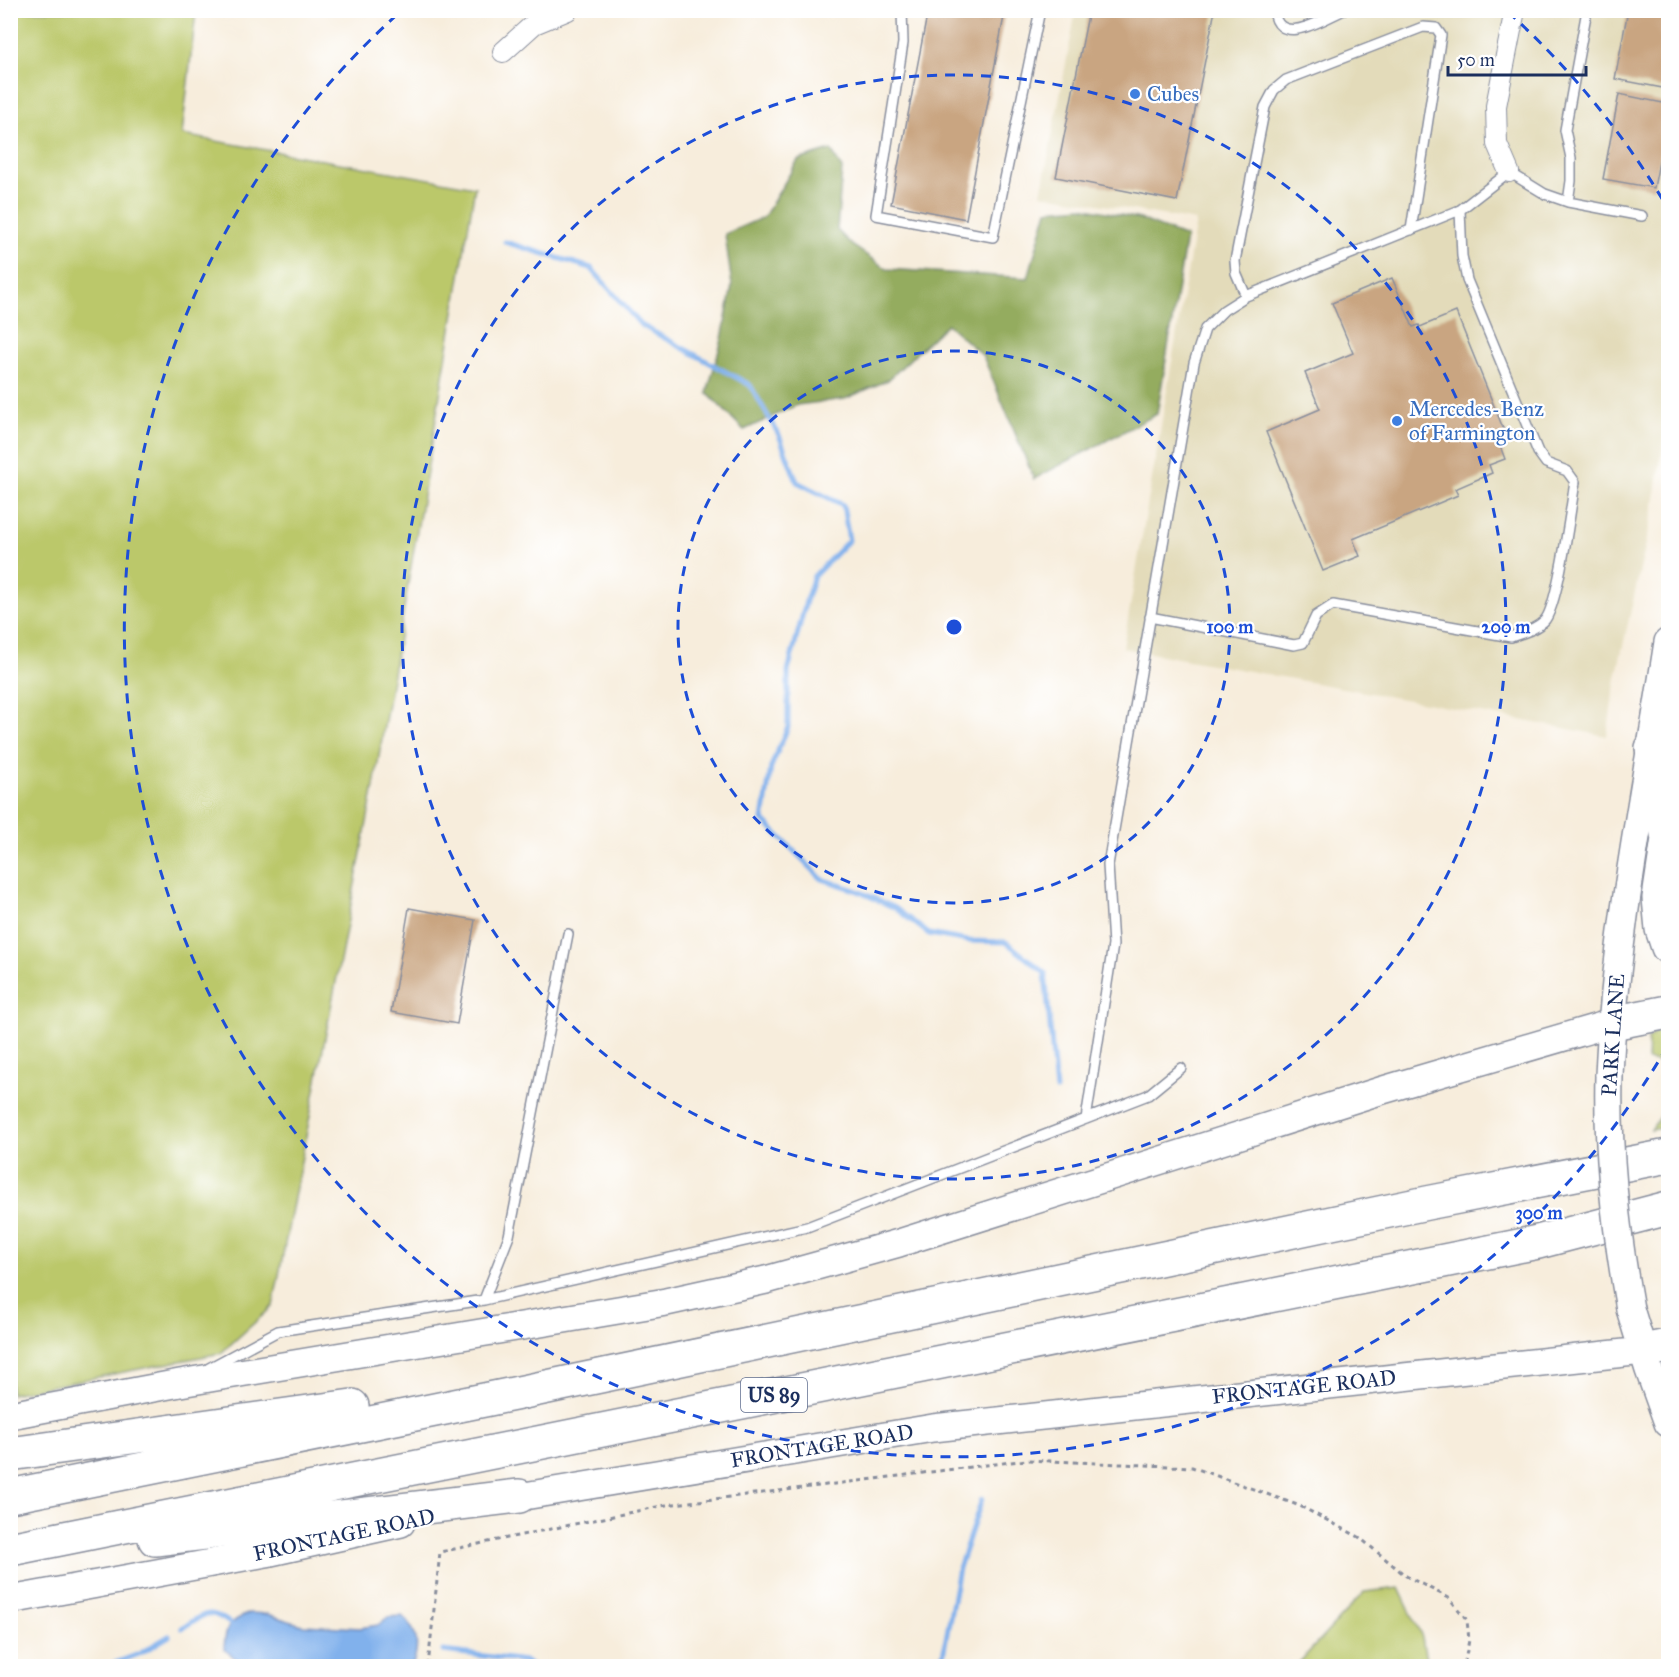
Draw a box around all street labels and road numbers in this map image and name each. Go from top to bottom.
street label: PARK LANE [1596,973,1630,1097]
street label: FRONTAGE ROAD [1211,1364,1397,1410]
road number: US 89 [741,1378,807,1412]
street label: FRONTAGE ROAD [729,1419,915,1473]
street label: FRONTAGE ROAD [251,1503,437,1567]

